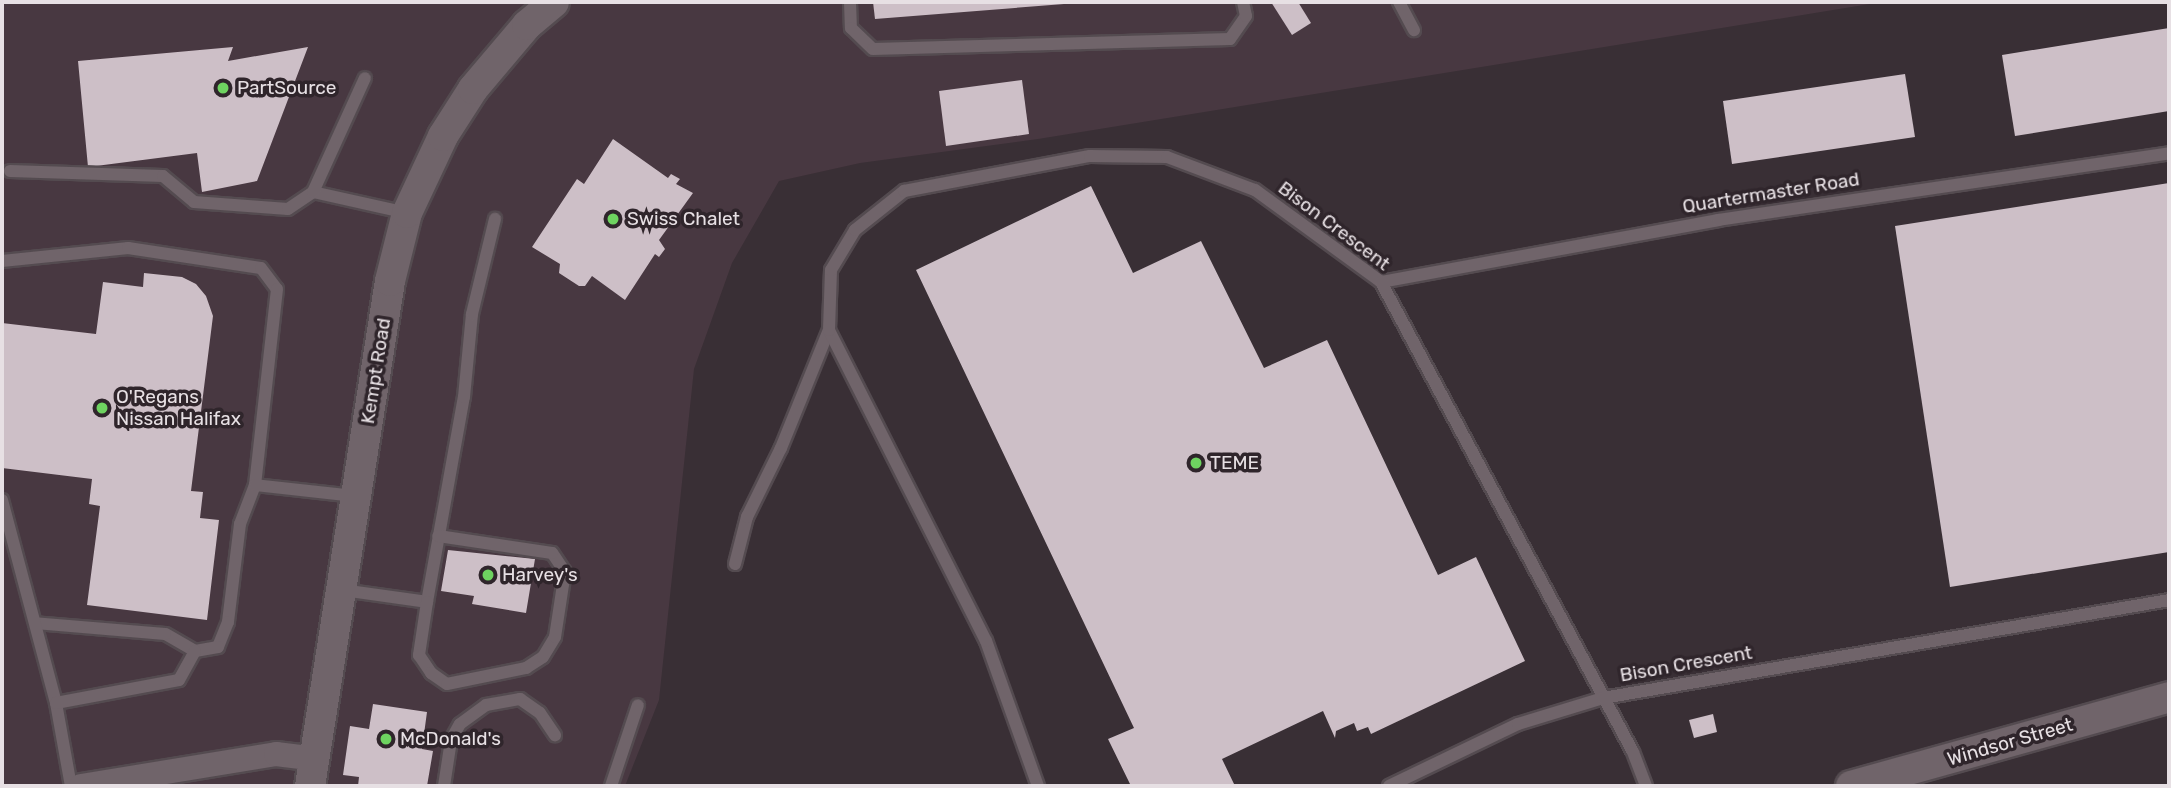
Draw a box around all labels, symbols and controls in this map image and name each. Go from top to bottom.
place label: PartSource [237,77,336,99]
marker: PartSource [215,80,231,96]
street label: Quartermaster Road [1681,168,1861,218]
street label: Bison Crescent [1274,177,1394,275]
place label: Swiss Chalet [627,208,740,230]
marker: Swiss Chalet [605,211,621,227]
street label: Kempt Road [356,317,396,425]
place label: O'Regans Nissan Halifax [116,386,241,430]
marker: O'Regans Nissan Halifax [94,400,110,416]
place label: TEME [1210,452,1259,474]
marker: TEME [1188,455,1204,471]
place label: Harvey's [502,564,578,586]
marker: Harvey's [480,567,496,583]
street label: Bison Crescent [1618,641,1754,687]
street label: Windsor Street [1944,713,2076,771]
place label: McDonald's [400,728,501,750]
marker: McDonald's [378,731,394,747]

